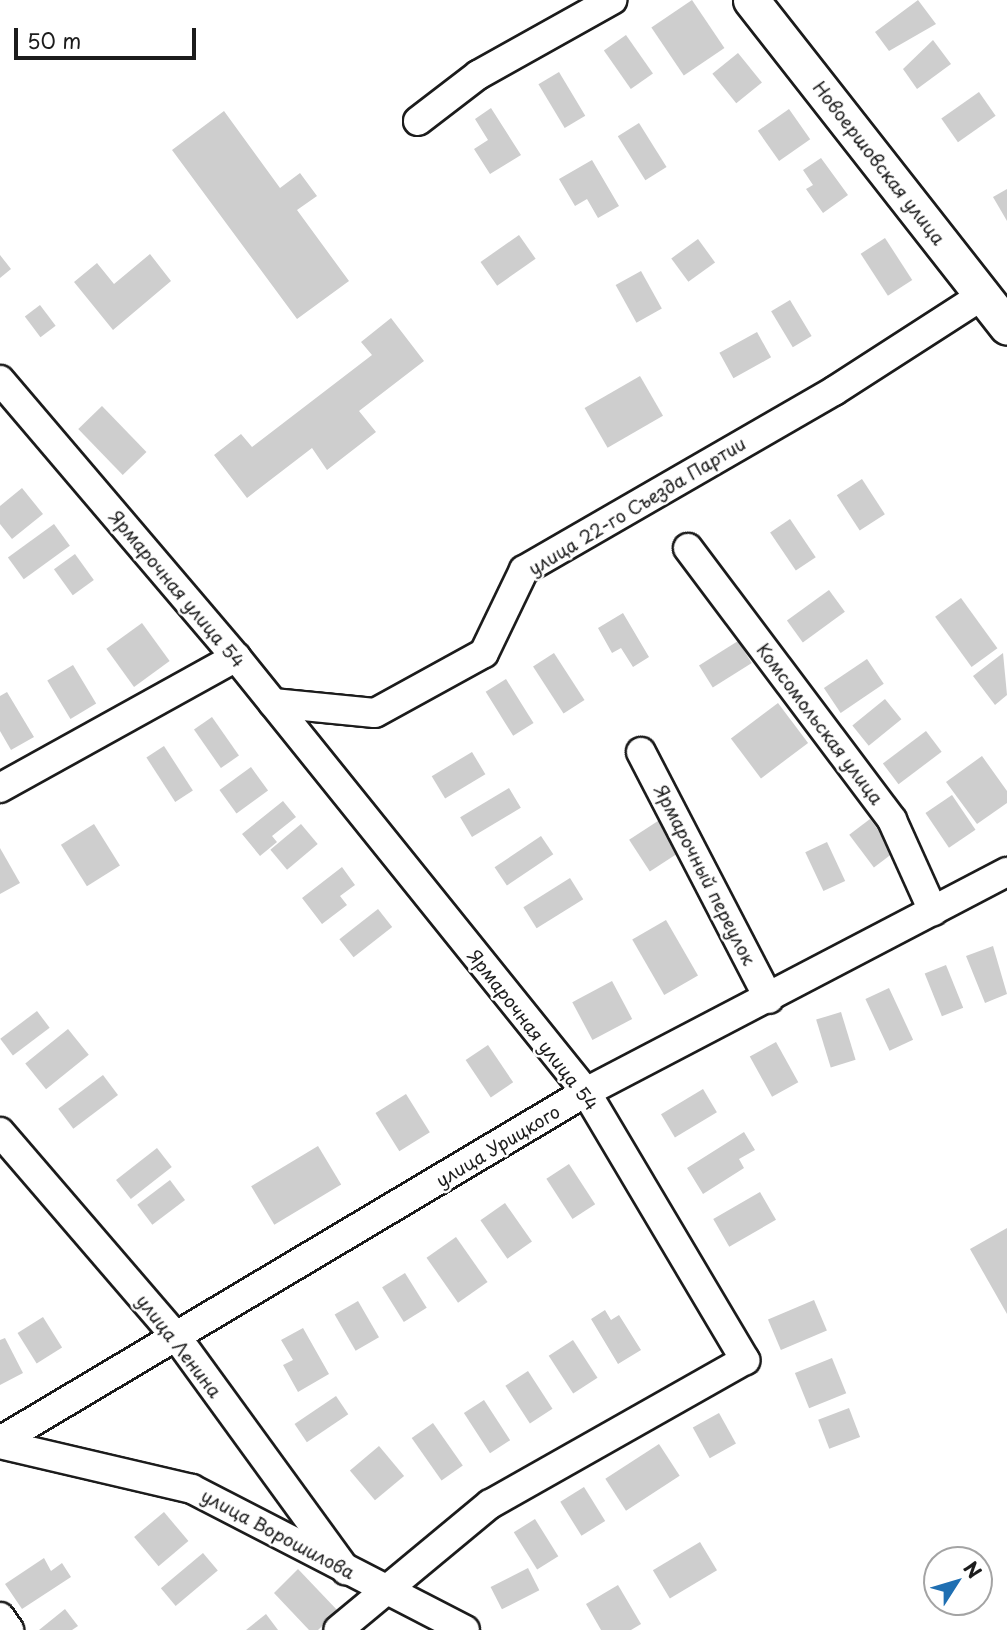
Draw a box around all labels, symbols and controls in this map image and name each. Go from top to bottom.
scale bar [18,14,200,58]
text: 50 m [27,24,81,56]
street label: Новоершовская улица [808,77,950,249]
street label: улица 22-го Съезда Партии [524,432,750,580]
street label: Ярмарочная улица 54 [105,506,249,672]
street label: Комсомольская улица [752,639,888,809]
street label: Ярмарочный переулок [650,781,760,969]
street label: Ярмарочная улица 54 [463,945,603,1115]
street label: улица Урицкого [432,1100,564,1192]
street label: улица Ленина [132,1290,226,1402]
street label: улица Ворошилова [197,1484,359,1584]
north arrow [923,1546,993,1616]
text: N [957,1555,989,1584]

